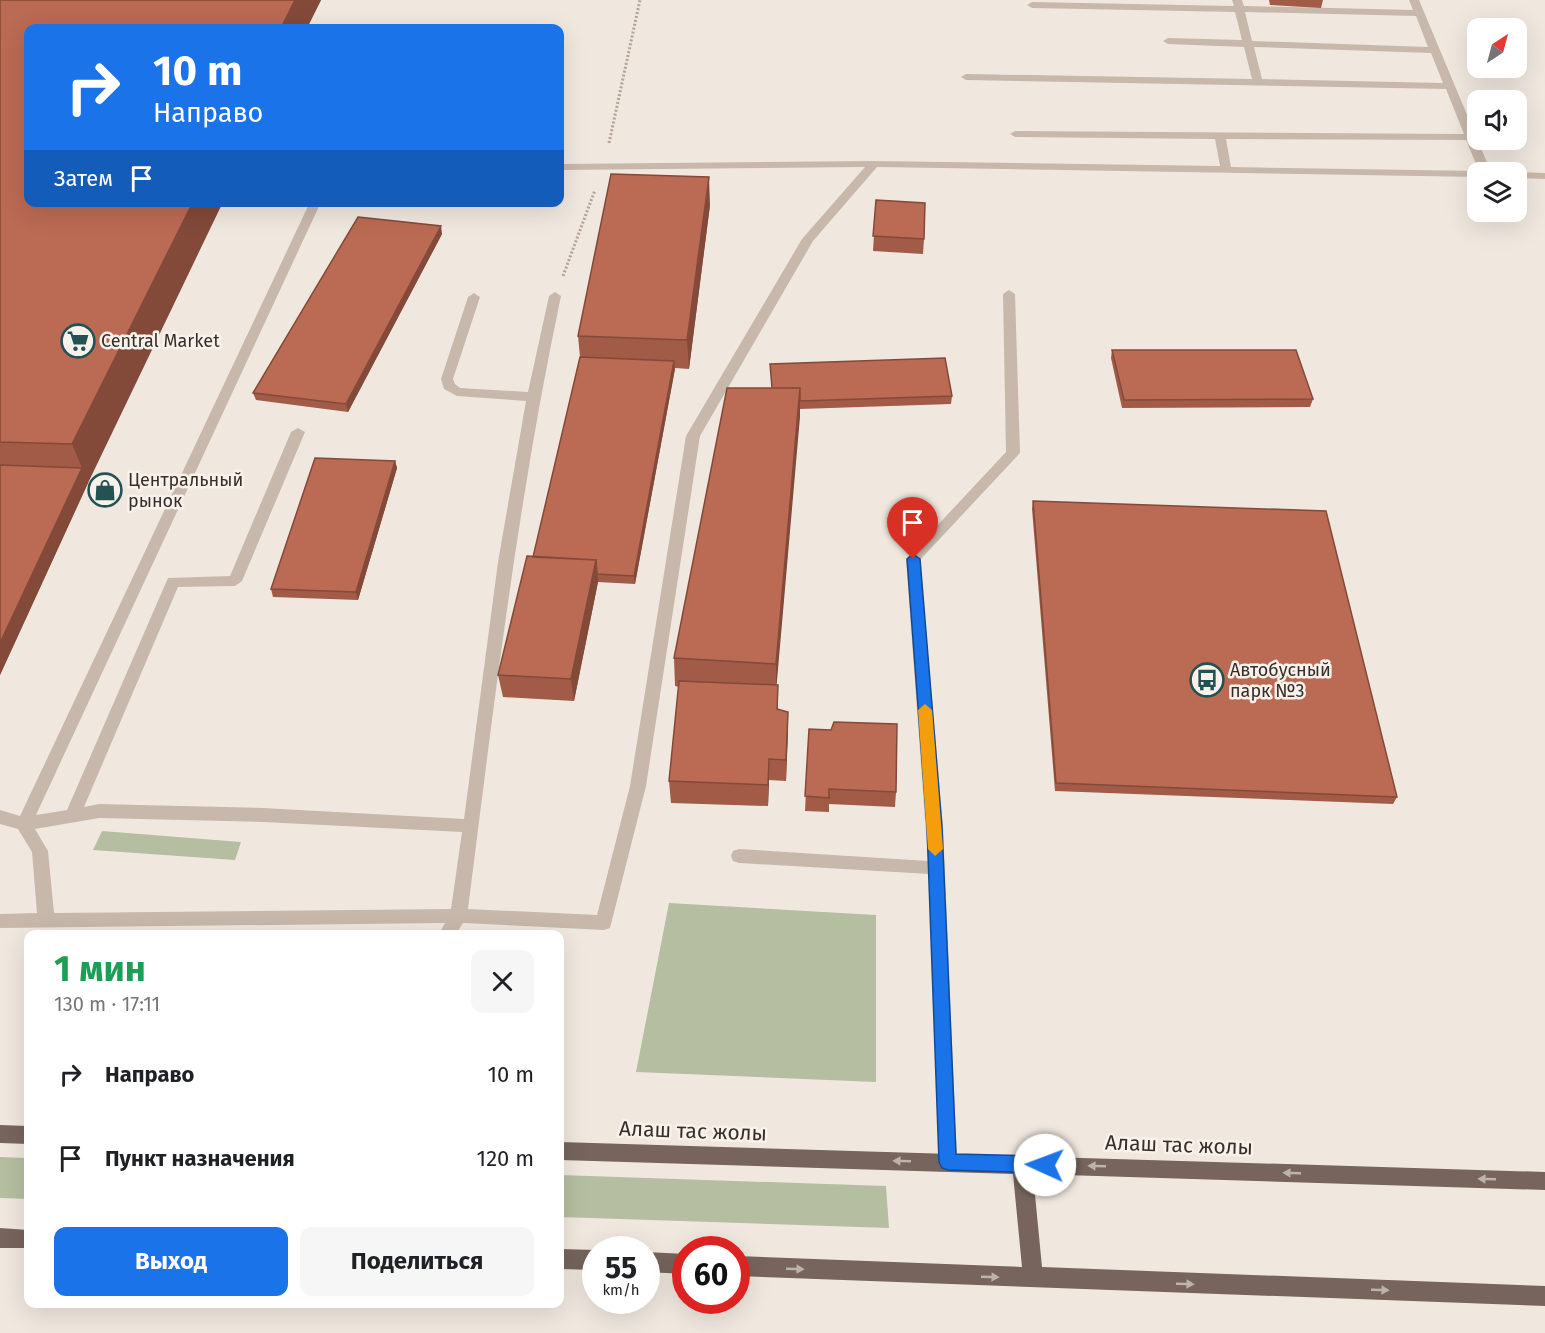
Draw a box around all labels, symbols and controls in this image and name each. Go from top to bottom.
north arrow [1467,18,1527,78]
map controls [1467,18,1527,222]
text: 10 m [153,46,243,96]
icon: right [54,48,132,126]
button: sound [1467,90,1527,150]
text: Направо [153,97,263,129]
icon: arrive [125,162,158,195]
button: layers [1467,162,1527,222]
text: Затем [54,165,113,192]
supermarket icon: Central Market [60,323,96,359]
place label: Central Market [101,330,220,352]
place label: Центральный рынок [128,469,243,512]
shop icon: Центральный рынок [87,472,123,508]
pin [887,497,938,559]
icon: arrive [896,506,929,539]
place label: Автобусный парк №3 [1230,659,1331,702]
bus stop icon: Автобусный парк №3 [1189,662,1225,698]
text: 1 мин [54,947,146,991]
button: close [471,950,534,1013]
text: 130 m · 17:11 [54,992,160,1016]
icon: right [54,1058,87,1091]
text: Направо [105,1061,194,1088]
text: 10 m [488,1061,534,1088]
street label: Алаш тас жолы [619,1115,767,1147]
street label: Алаш тас жолы [1105,1129,1253,1161]
position arrow [1013,1133,1077,1197]
icon: arrive [54,1142,87,1175]
text: Пункт назначения [105,1145,295,1172]
text: 120 m [477,1145,534,1172]
one-way arrow [892,1156,911,1165]
one-way arrow [1087,1162,1106,1171]
one-way arrow [1282,1168,1301,1177]
one-way arrow [1477,1174,1496,1183]
button: Выход [54,1227,288,1296]
button: Поделиться [300,1227,534,1296]
speed limit sign: 60 [672,1236,750,1314]
text: 55 [605,1250,637,1286]
one-way arrow [785,1264,804,1273]
one-way arrow [980,1272,999,1281]
one-way arrow [1175,1279,1194,1288]
text: km/h [602,1281,640,1299]
one-way arrow [1370,1286,1389,1295]

